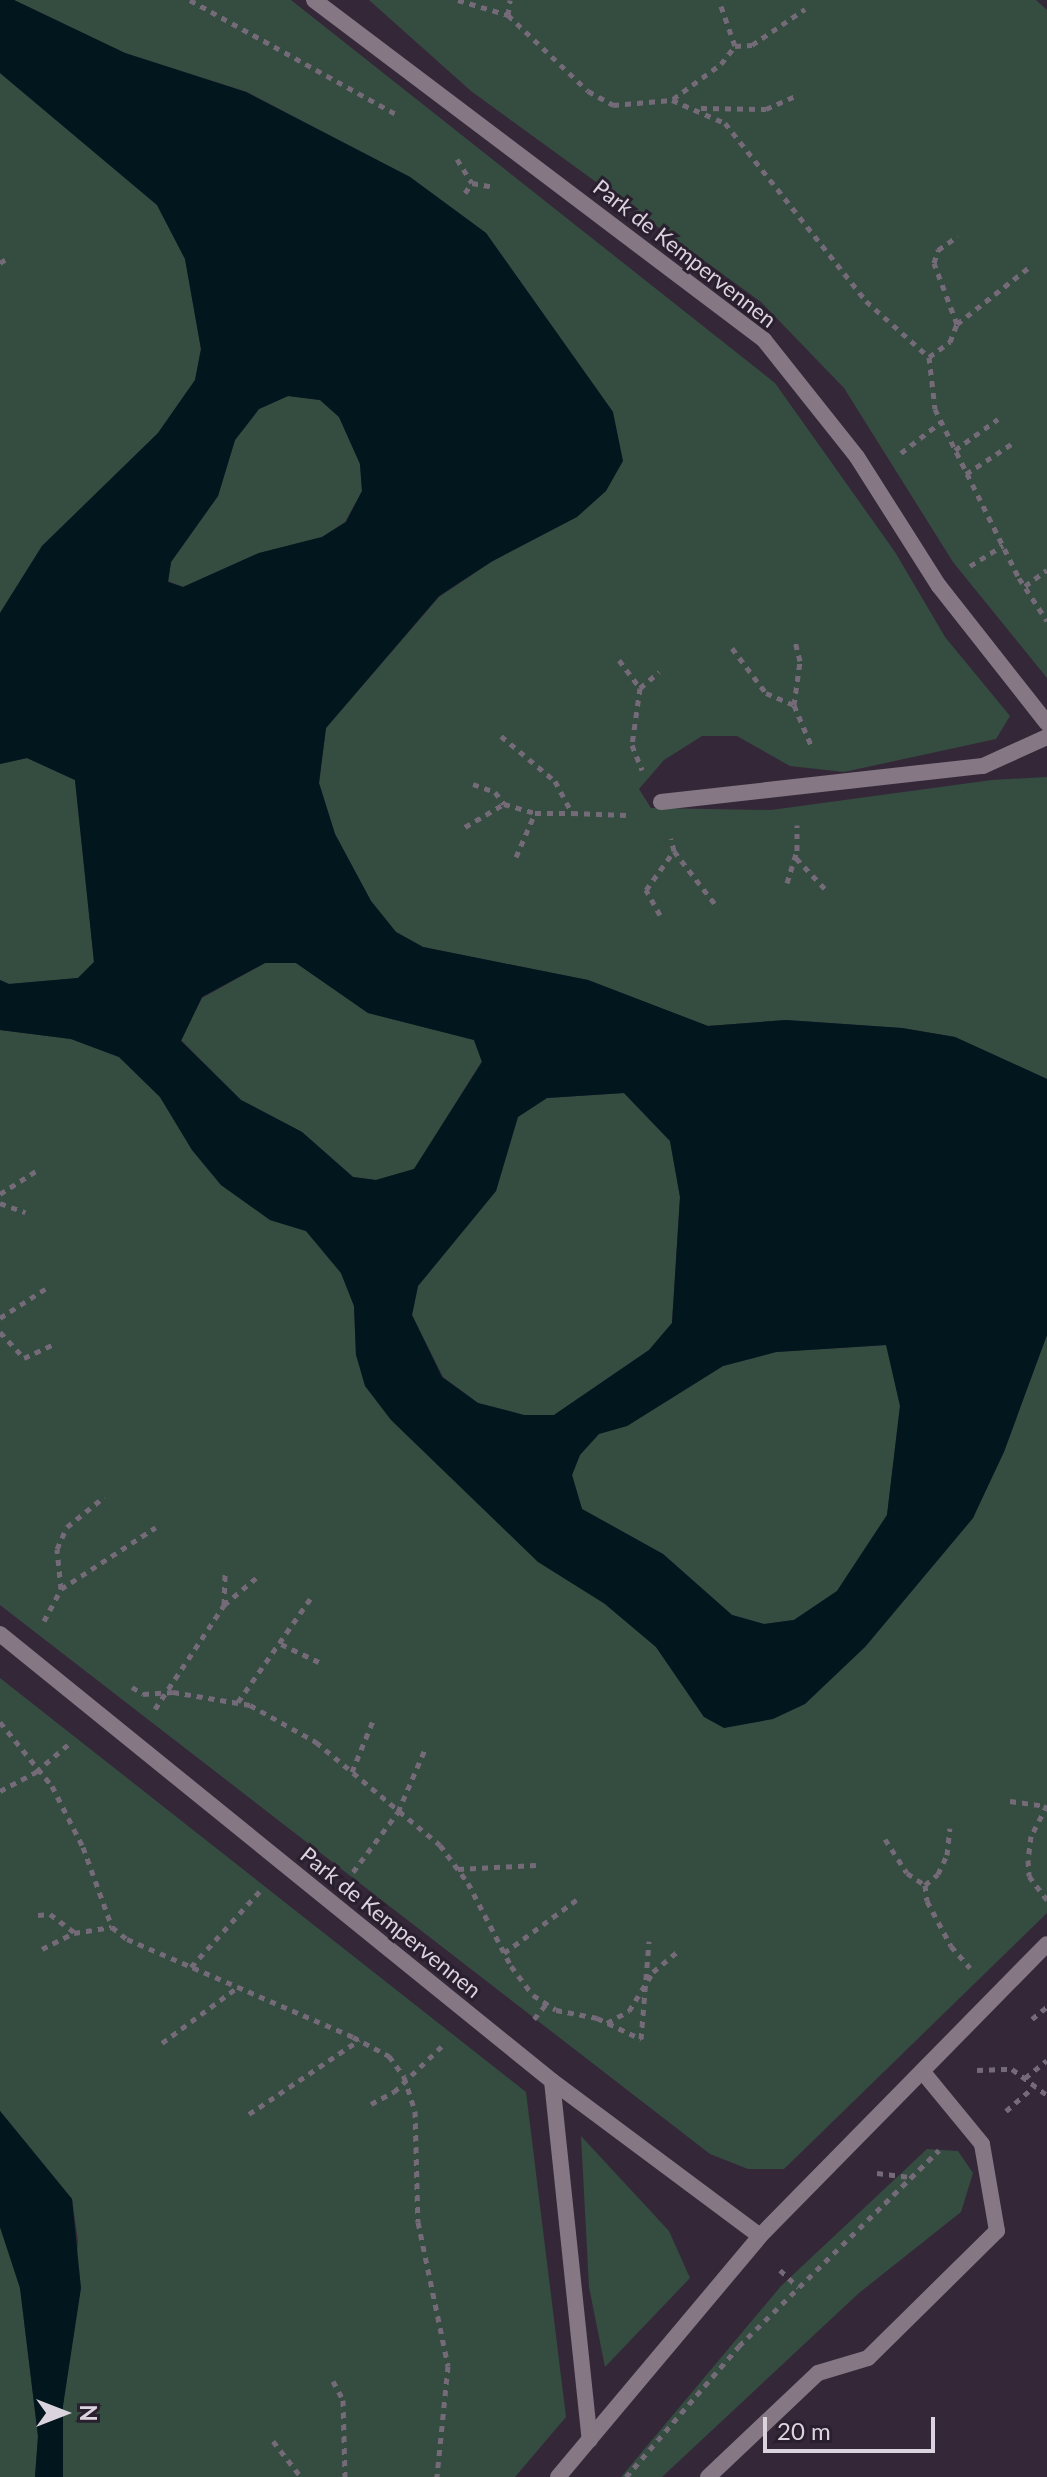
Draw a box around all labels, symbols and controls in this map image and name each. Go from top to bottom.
street label: Park de Kempervennen [588,173,782,333]
street label: Park de Kempervennen [295,1841,487,2003]
north arrow [24,2373,104,2453]
scale bar [767,2401,939,2451]
text: N [75,2405,102,2421]
text: 20 m [777,2416,831,2445]

